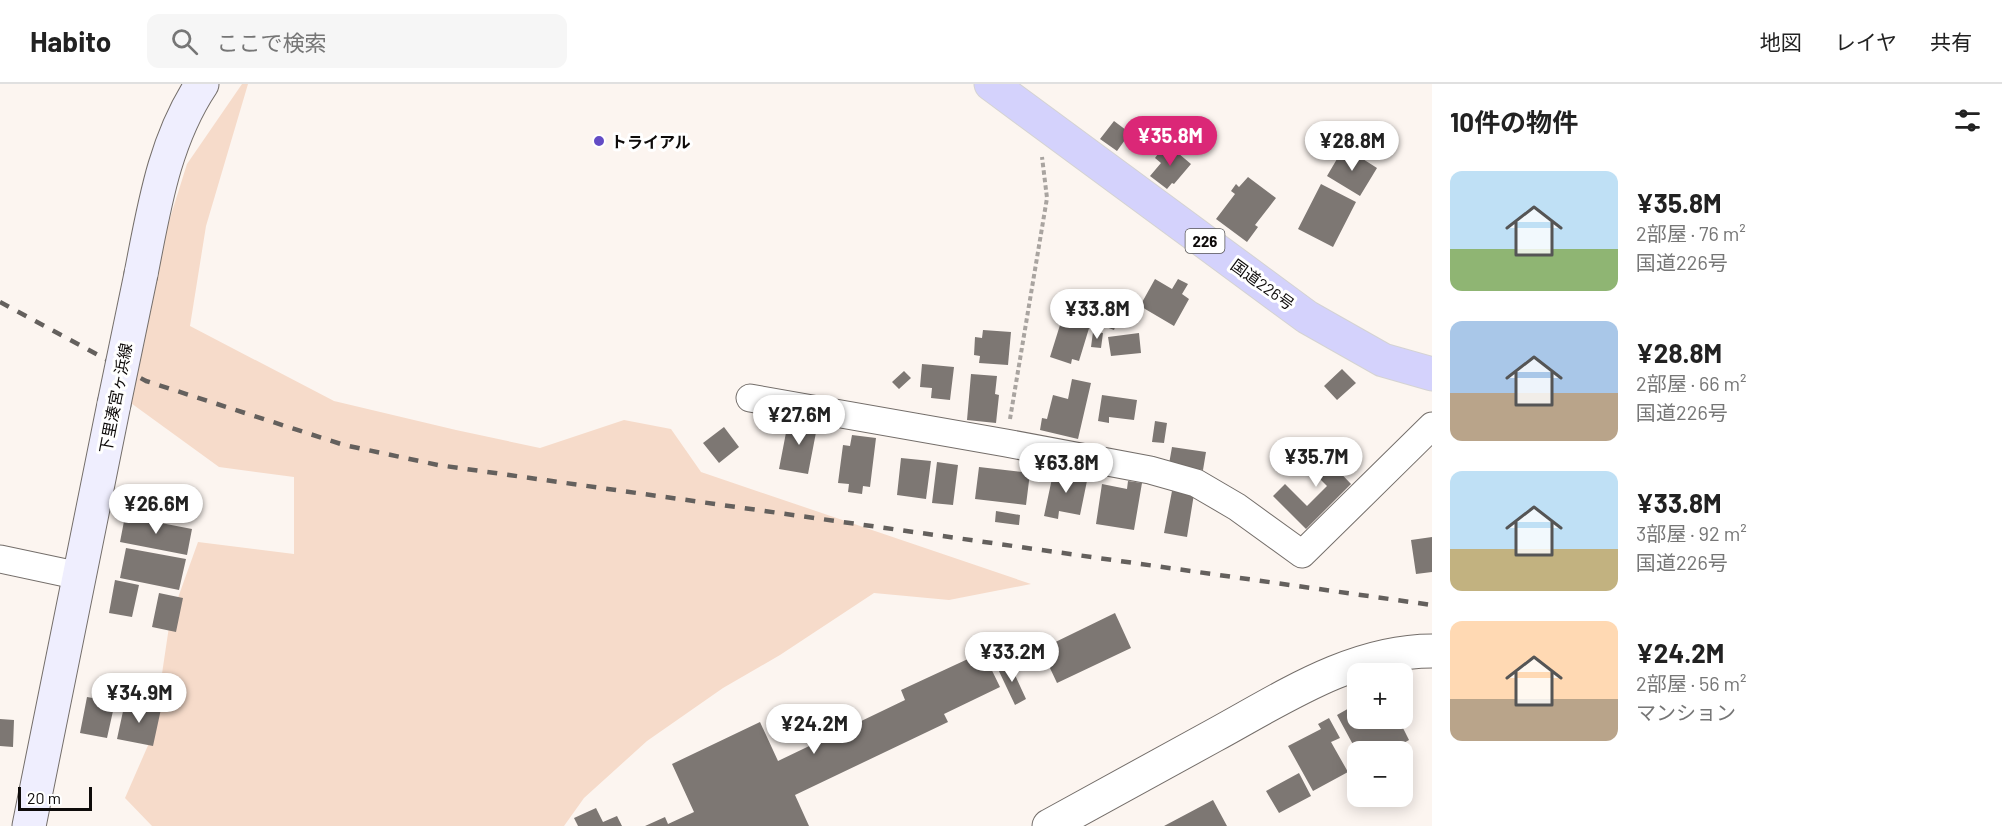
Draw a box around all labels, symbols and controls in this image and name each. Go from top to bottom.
search box [147,14,567,68]
text: Habito [30,24,111,58]
icon: search [168,25,201,58]
text: ここで検索 [216,29,326,55]
text: 地図 [1760,29,1802,54]
text: レイヤ [1835,29,1897,54]
text: 共有 [1930,29,1972,54]
icon: filters [1951,104,1984,137]
text: 10件の物件 [1450,106,1578,137]
pin: ¥35.8M [1121,116,1219,167]
pin: ¥28.8M [1303,121,1401,172]
text: ¥35.8M [1137,123,1203,147]
text: ¥28.8M [1319,128,1385,152]
place label: トライアル [611,132,691,151]
marker: トライアル [592,134,606,148]
text: ¥35.8M [1636,187,1722,218]
icon: home [1498,195,1570,267]
text: 2部屋 · 76 m² [1636,221,1746,245]
road number: 226 [1186,229,1224,253]
text: 国道226号 [1636,250,1728,274]
street label: 国道226号 [1228,255,1298,313]
pin: ¥33.8M [1048,289,1146,340]
text: ¥33.8M [1064,296,1130,320]
text: ¥28.8M [1636,337,1722,368]
street label: 下里湊宮ヶ浜線 [95,341,135,455]
icon: home [1498,345,1570,417]
text: 2部屋 · 66 m² [1636,371,1747,395]
pin: ¥27.6M [750,395,848,446]
text: 国道226号 [1636,400,1728,424]
text: ¥27.6M [767,402,831,426]
pin: ¥35.7M [1267,437,1365,488]
pin: ¥63.8M [1017,443,1115,494]
text: ¥35.7M [1284,444,1348,468]
text: ¥63.8M [1033,450,1099,474]
pin: ¥26.6M [107,484,205,535]
text: ¥33.8M [1636,487,1722,518]
text: ¥26.6M [123,491,189,515]
icon: home [1498,495,1570,567]
text: 3部屋 · 92 m² [1636,521,1747,545]
text: 国道226号 [1636,550,1728,574]
pin: ¥33.2M [963,632,1061,683]
text: ¥24.2M [1636,637,1724,668]
text: ¥33.2M [979,639,1045,663]
icon: home [1498,645,1570,717]
map controls [1347,663,1413,807]
button: + [1347,663,1413,729]
text: 2部屋 · 56 m² [1636,671,1747,695]
pin: ¥34.9M [90,673,188,724]
text: ¥34.9M [106,680,172,704]
text: マンション [1636,700,1736,724]
pin: ¥24.2M [765,704,863,755]
text: ¥24.2M [780,711,848,735]
button: − [1347,741,1413,807]
scale bar [18,784,92,812]
text: 20 m [27,788,61,807]

